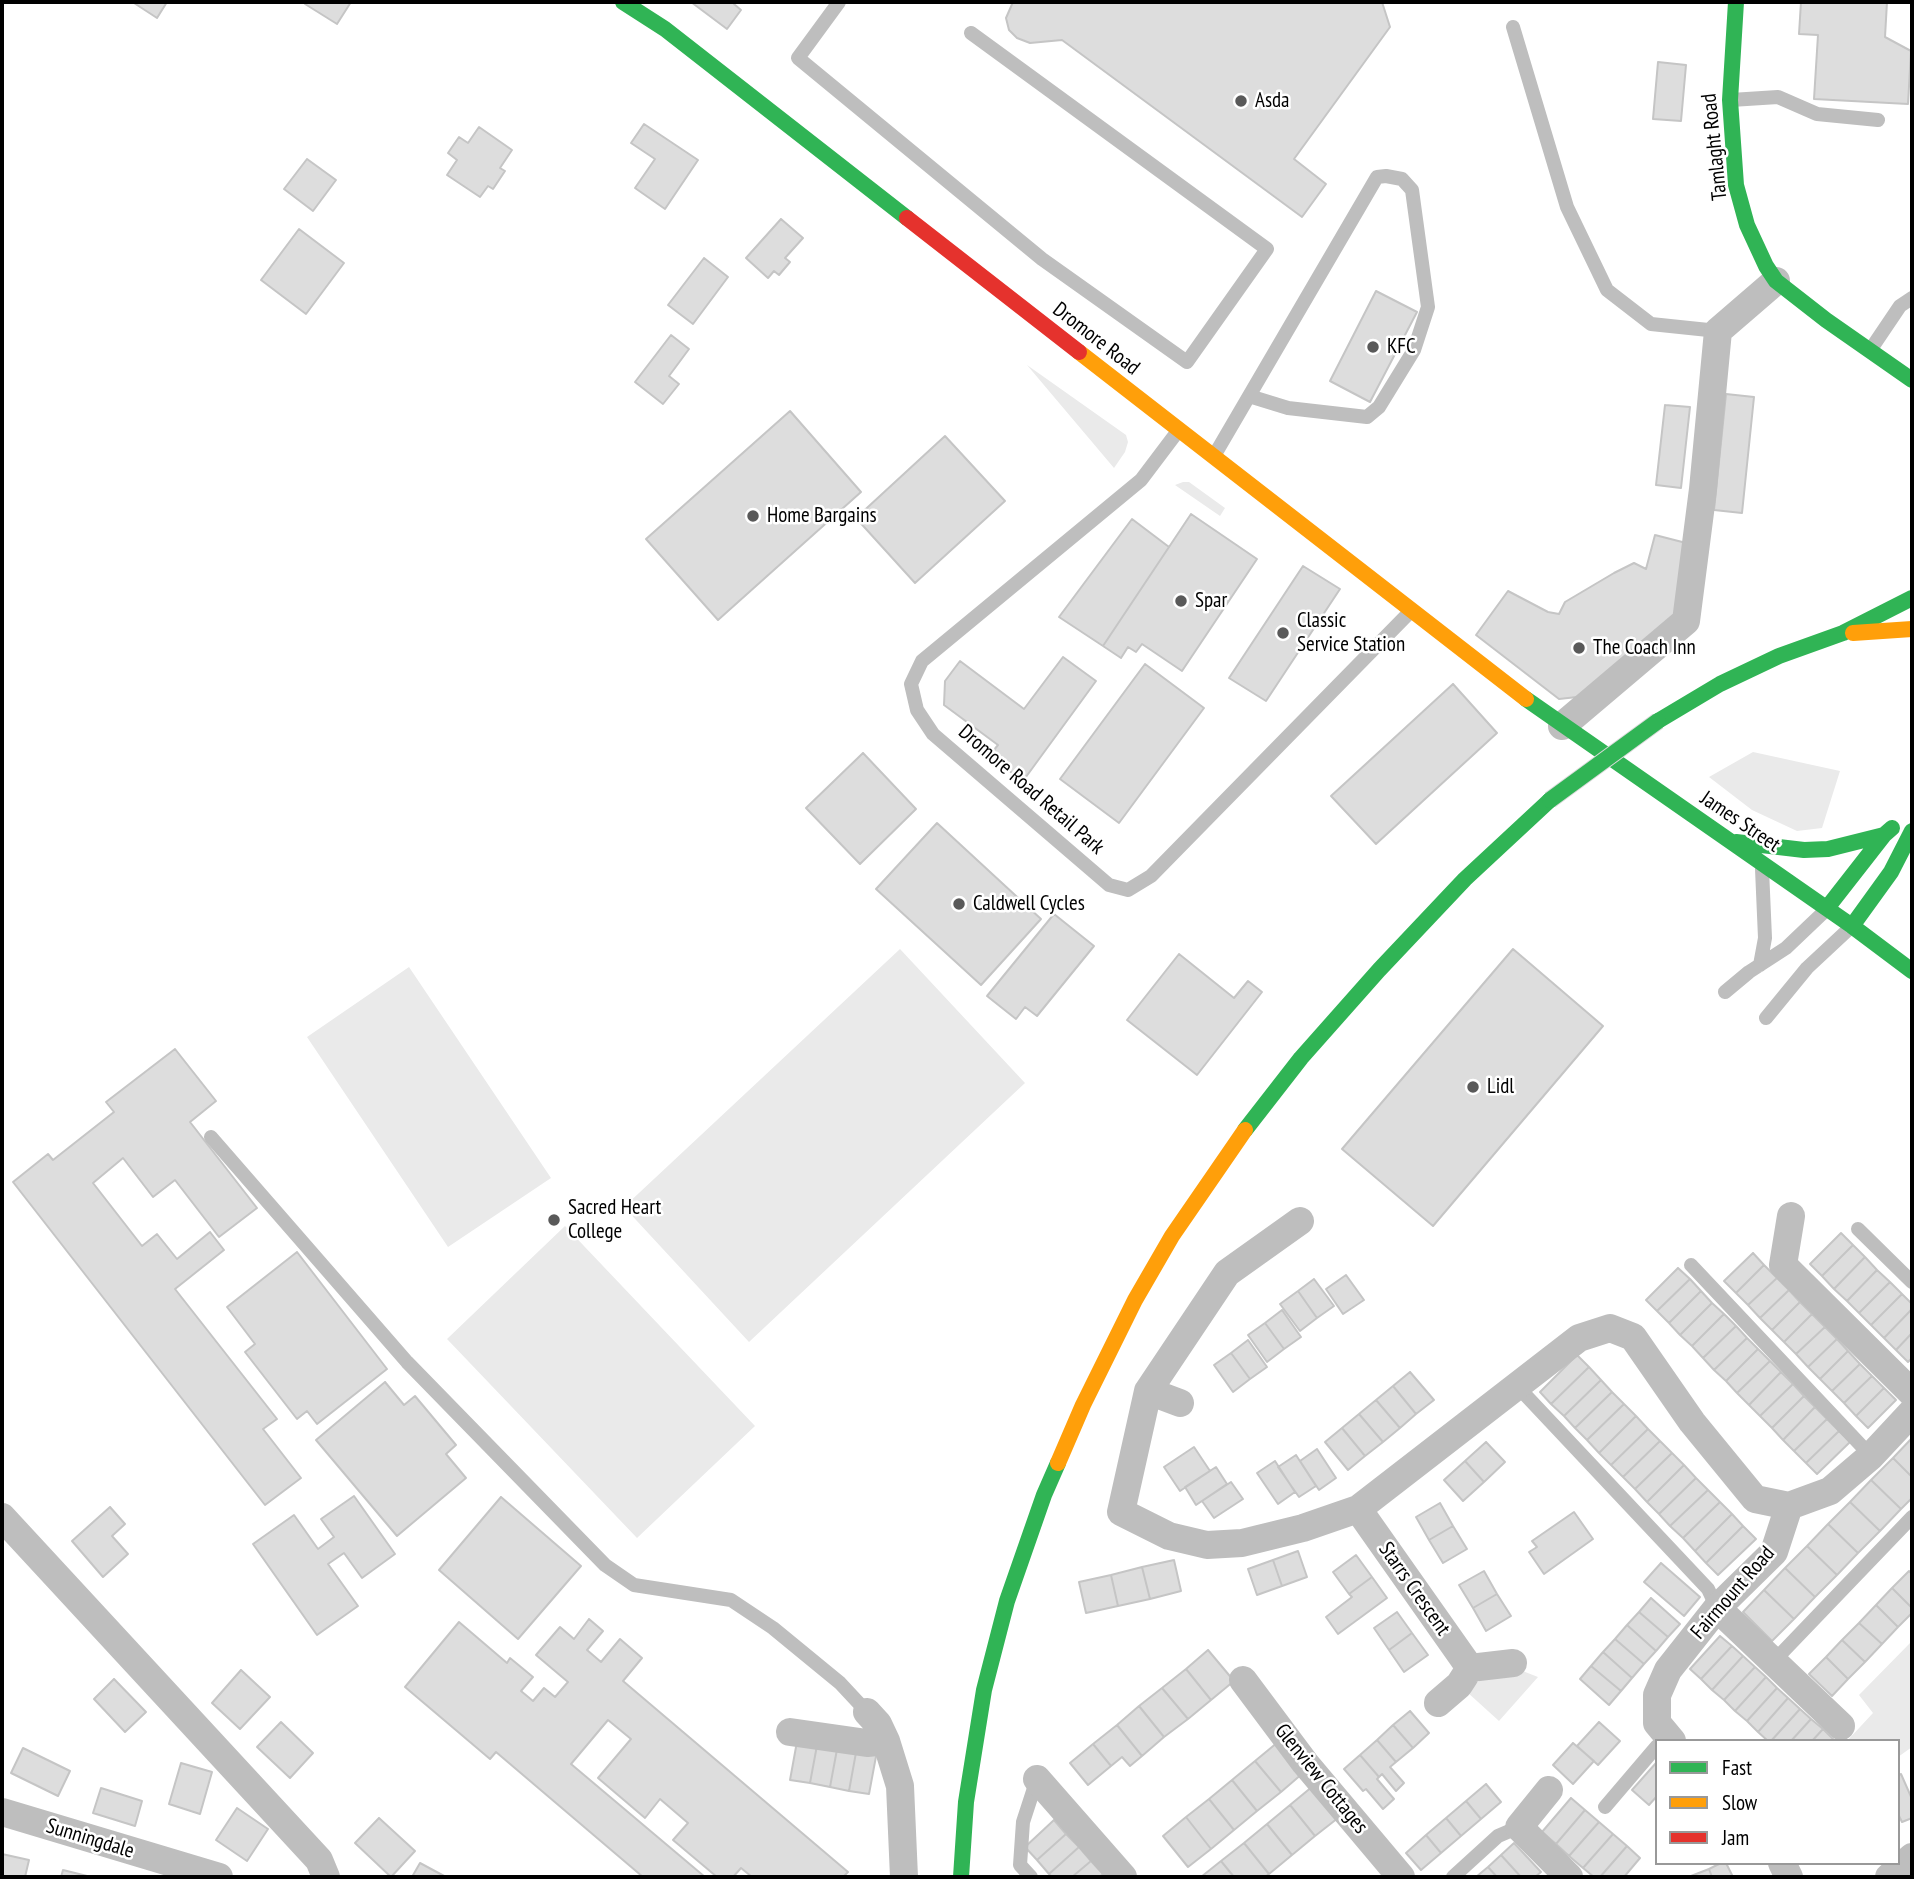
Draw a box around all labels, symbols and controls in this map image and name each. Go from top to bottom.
place label: Asda [1255,88,1290,114]
street label: Tamlaght Road [1697,92,1733,202]
marker: Asda [1233,93,1249,109]
street label: Dromore Road [1048,297,1144,381]
place label: KFC [1387,334,1416,360]
marker: KFC [1365,339,1381,355]
place label: Home Bargains [767,503,877,529]
marker: Home Bargains [745,508,761,524]
place label: Spar [1195,588,1227,614]
marker: Spar [1173,593,1189,609]
place label: Classic Service Station [1297,608,1405,658]
marker: Classic Service Station [1275,625,1291,641]
place label: The Coach Inn [1593,635,1696,661]
marker: The Coach Inn [1571,640,1587,656]
street label: Dromore Road Retail Park [953,720,1109,860]
street label: James Street [1695,786,1785,858]
place label: Caldwell Cycles [973,891,1085,917]
marker: Caldwell Cycles [951,896,967,912]
place label: Lidl [1487,1074,1514,1100]
marker: Lidl [1465,1079,1481,1095]
place label: Sacred Heart College [568,1195,661,1245]
marker: Sacred Heart College [546,1212,562,1228]
street label: Starrs Crescent [1373,1538,1455,1640]
street label: Fairmount Road [1686,1542,1780,1644]
street label: Glenview Cottages [1269,1719,1373,1839]
legend [1655,1739,1900,1865]
text: Fast [1722,1754,1752,1781]
text: Slow [1722,1789,1757,1816]
street label: Sunningdale [43,1814,137,1864]
text: Jam [1722,1824,1749,1851]

